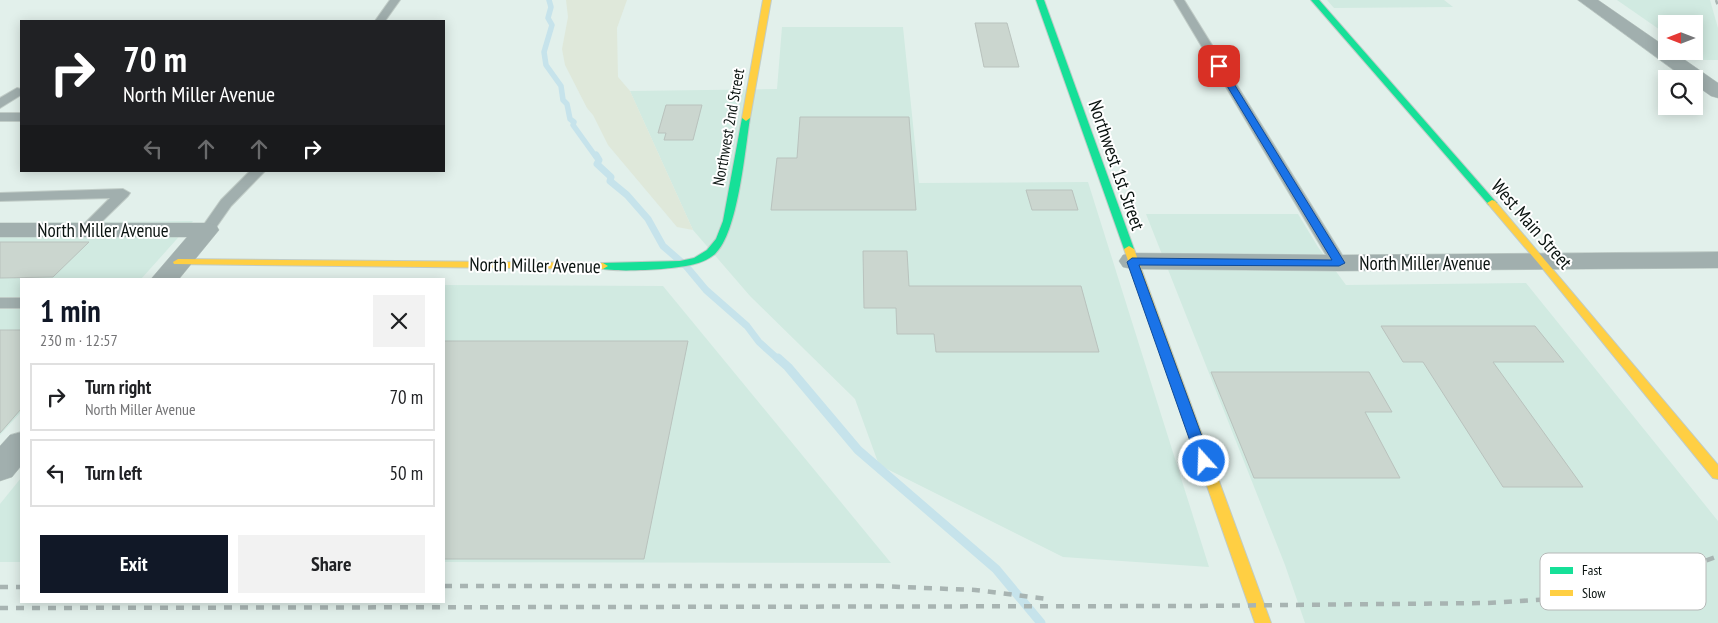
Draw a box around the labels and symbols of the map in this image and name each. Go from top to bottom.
north arrow [1658,15,1702,60]
pin [1198,45,1240,87]
street label: Northwest 2nd Street [708,66,748,187]
street label: Northwest 1st Street [1084,97,1151,234]
street label: West Main Street [1486,174,1578,274]
street label: North Miller Avenue [37,218,169,242]
street label: North Miller Avenue [1359,251,1491,275]
street label: North Miller Avenue [469,252,601,278]
position arrow [1177,434,1229,486]
legend [1540,553,1706,610]
text: Fast [1582,561,1602,579]
text: Slow [1582,584,1606,602]

